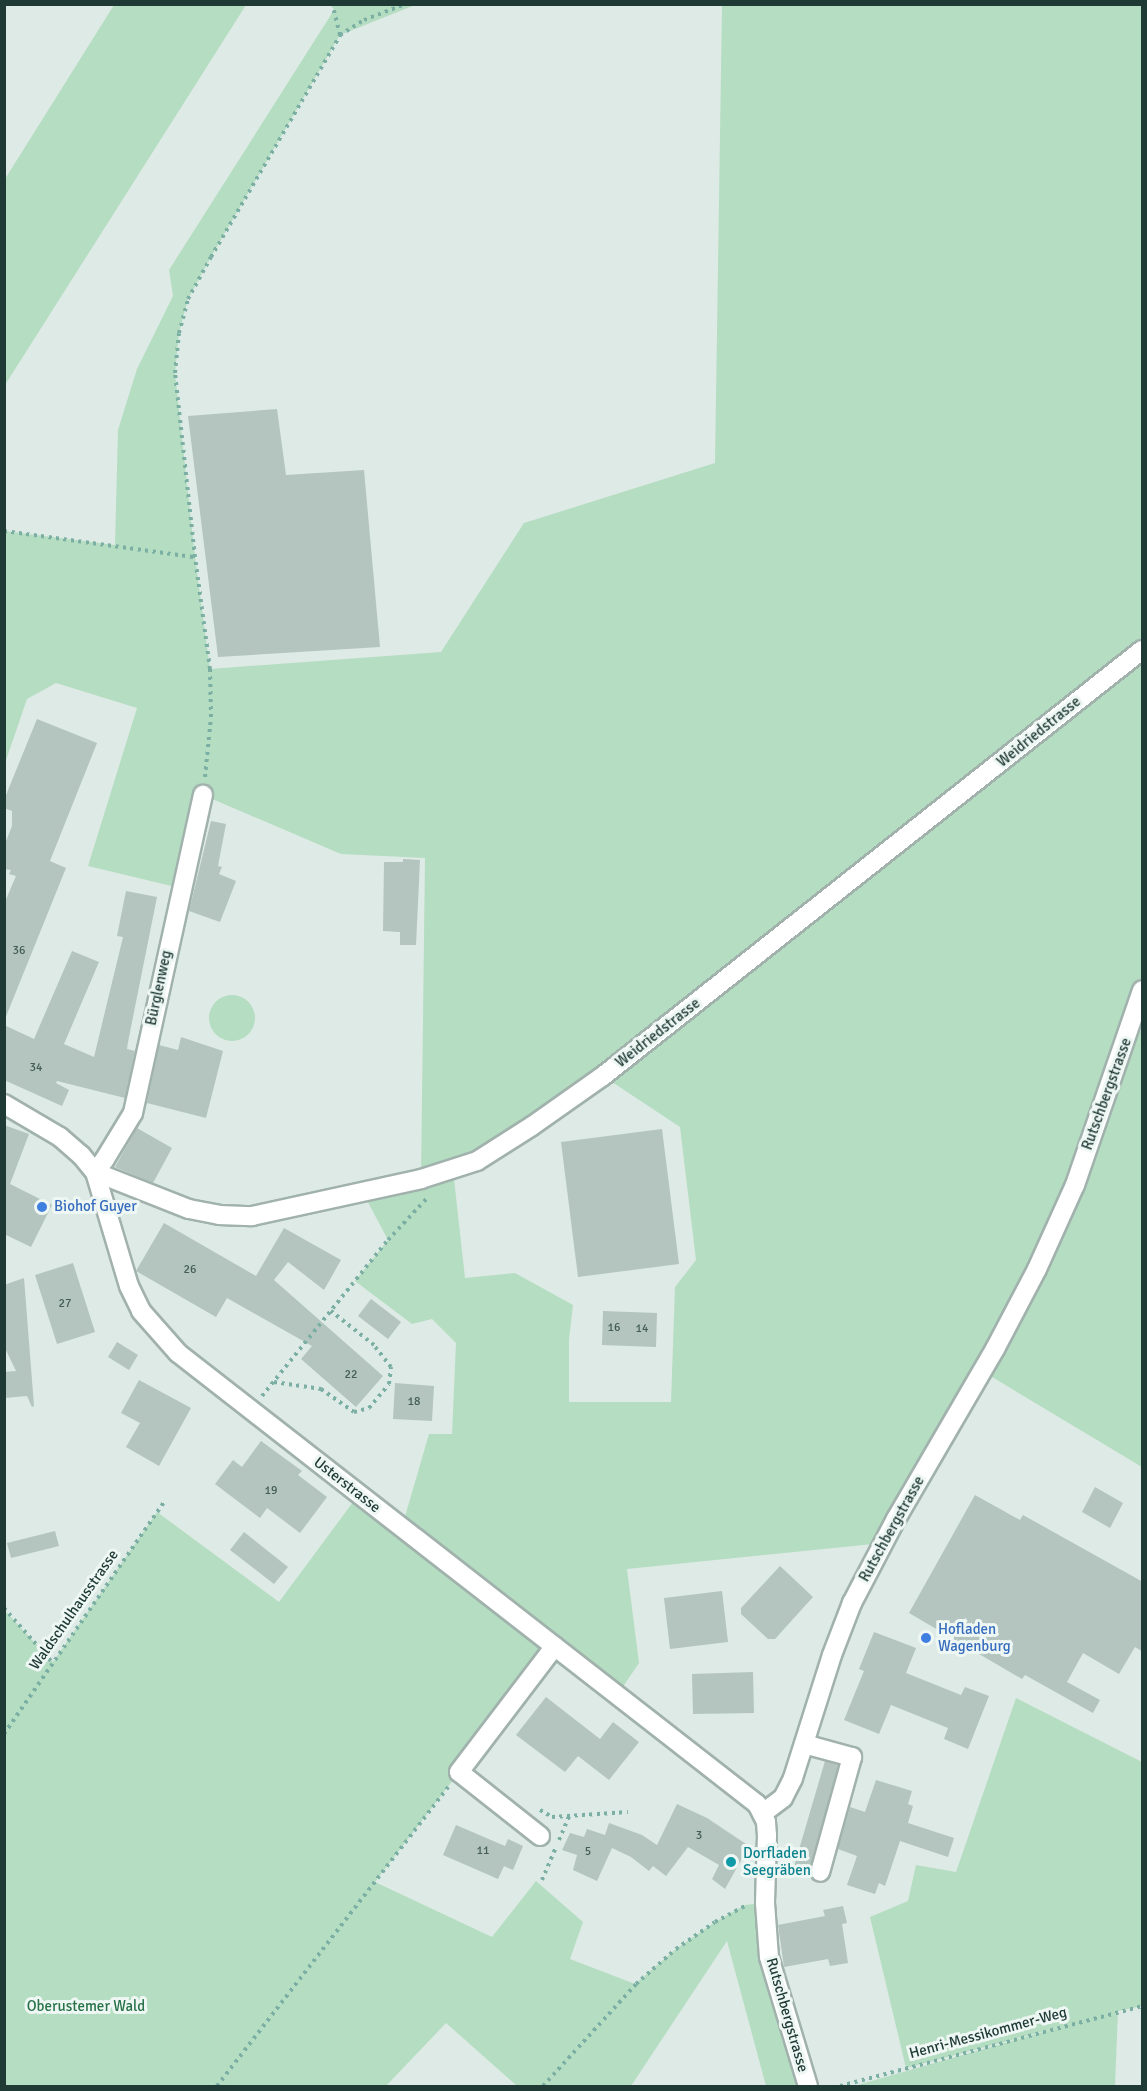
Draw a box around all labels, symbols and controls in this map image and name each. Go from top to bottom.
street label: Weidriedstrasse [994,693,1084,771]
house number: 36 [13,944,25,958]
street label: Bürglenweg [142,949,176,1027]
street label: Weidriedstrasse [612,994,704,1072]
street label: Rutschbergstrasse [1078,1035,1136,1153]
house number: 34 [30,1061,42,1075]
place label: Biohof Guyer [54,1198,137,1216]
marker: Biohof Guyer [35,1200,49,1214]
house number: 26 [184,1263,196,1277]
house number: 27 [59,1297,71,1311]
house number: 16 [608,1321,620,1335]
house number: 14 [636,1322,648,1336]
house number: 22 [345,1368,357,1382]
house number: 18 [408,1395,420,1409]
street label: Usterstrasse [310,1453,384,1517]
street label: Rutschbergstrasse [855,1473,929,1585]
house number: 19 [265,1484,277,1498]
street label: Waldschulhausstrasse [26,1546,122,1674]
place label: Hofladen Wagenburg [938,1620,1011,1655]
marker: Hofladen Wagenburg [919,1631,933,1645]
house number: 3 [696,1829,702,1843]
house number: 11 [477,1844,489,1858]
place label: Dorfladen Seegräben [743,1844,811,1879]
house number: 5 [585,1845,591,1859]
marker: Dorfladen Seegräben [724,1855,738,1869]
street label: Rutschbergstrasse [762,1956,812,2074]
park label: Oberustemer Wald [27,1998,145,2016]
street label: Henri-Messikommer-Weg [907,2003,1069,2063]

